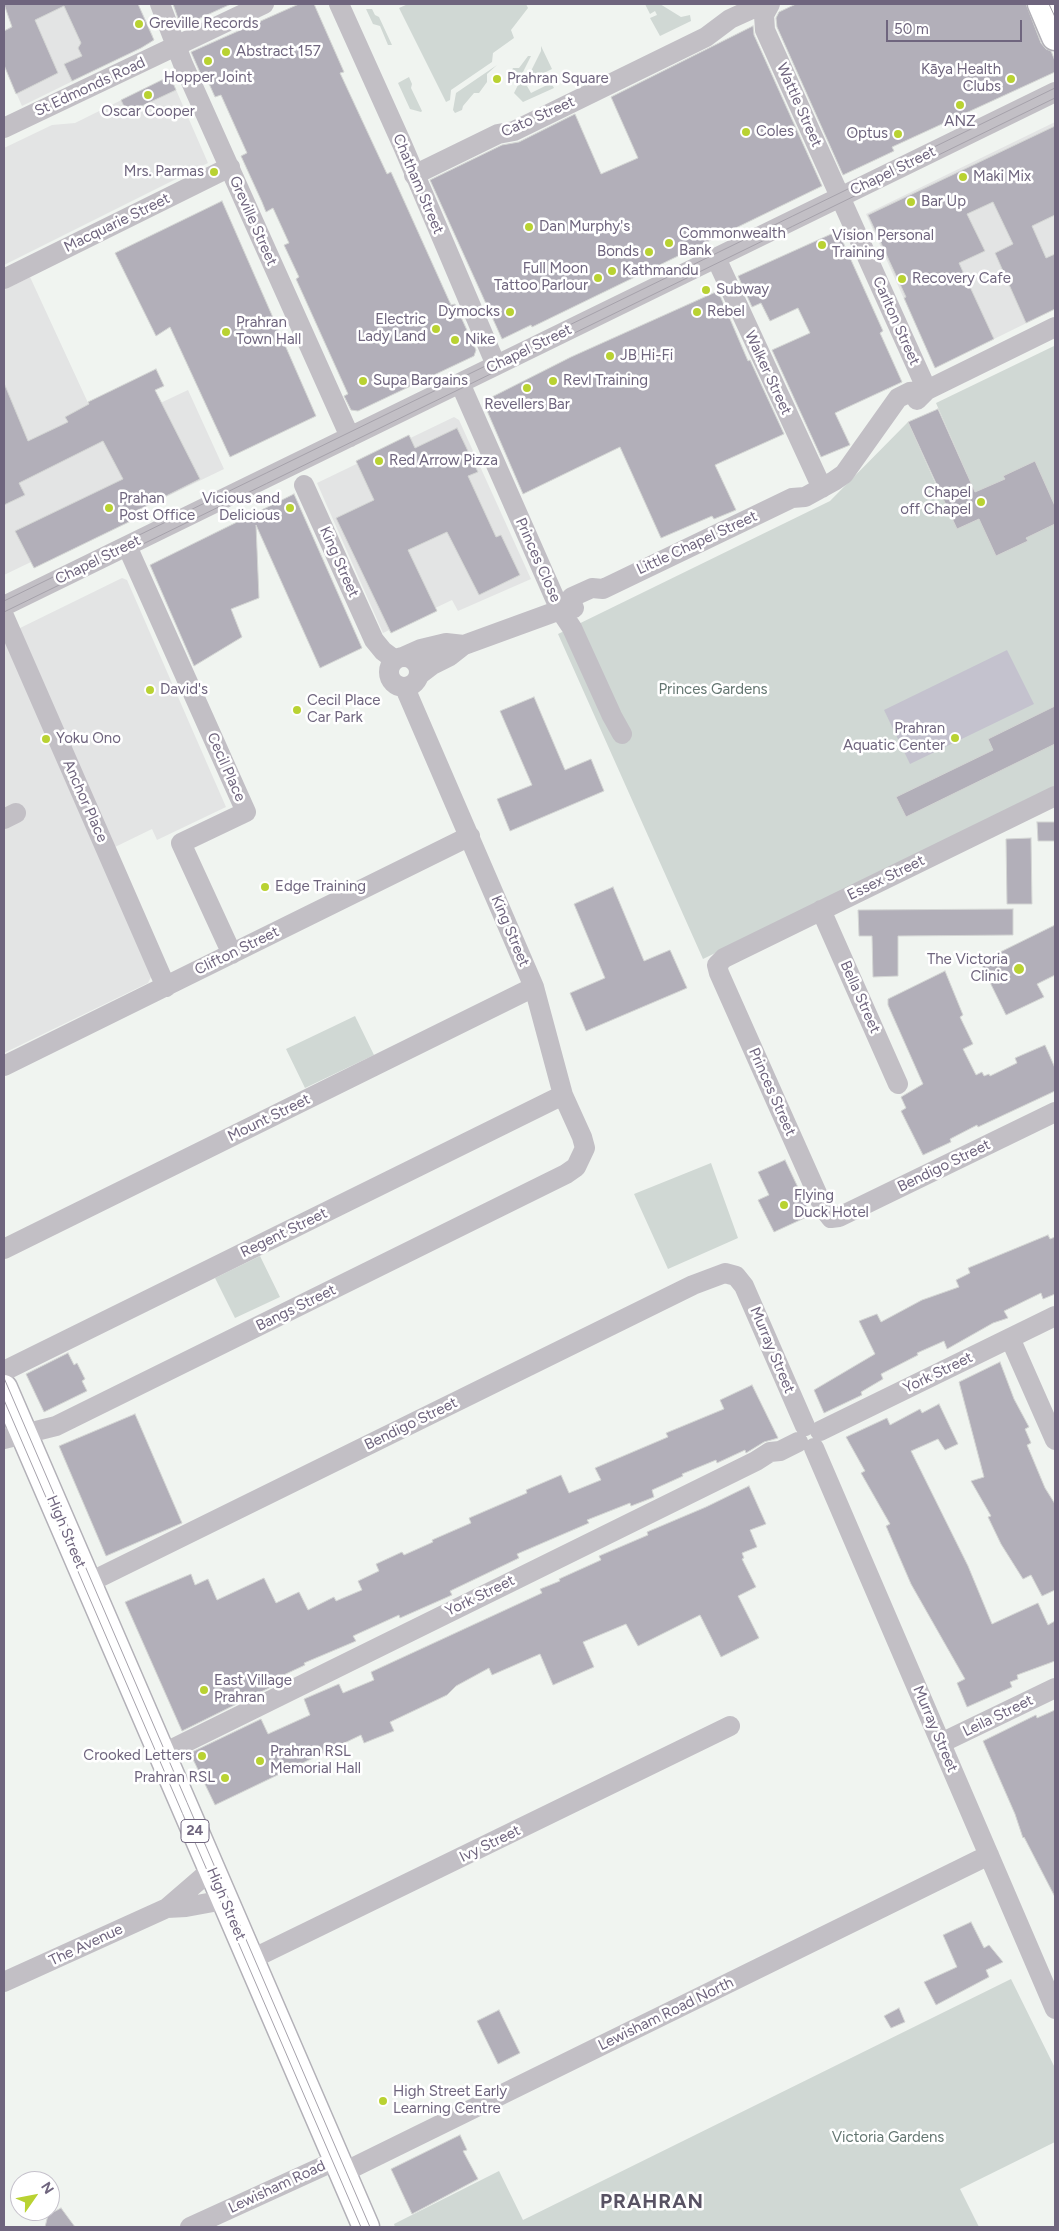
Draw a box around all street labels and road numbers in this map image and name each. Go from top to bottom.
street label: St Edmonds Road [32,53,148,121]
street label: Wattle Street [772,60,826,150]
street label: Cato Street [498,93,578,141]
street label: Chatham Street [389,131,447,237]
street label: Chapel Street [847,143,939,199]
street label: Greville Street [225,173,281,269]
street label: Macquarie Street [61,190,173,256]
street label: Carlton Street [868,274,924,368]
street label: Chapel Street [483,321,575,377]
street label: Walker Street [741,328,795,418]
street label: Little Chapel Street [634,507,760,579]
street label: Princes Close [511,515,565,605]
street label: King Street [315,524,363,600]
street label: Chapel Street [52,532,144,588]
street label: Cecil Place [203,730,249,804]
street label: Anchor Place [59,757,111,845]
street label: Essex Street [844,852,928,904]
street label: King Street [487,893,533,969]
street label: Clifton Street [192,923,282,979]
street label: Bella Street [836,958,884,1036]
street label: Princes Street [745,1045,799,1139]
street label: Mount Street [225,1090,313,1146]
street label: Bendigo Street [895,1136,993,1196]
street label: Regent Street [238,1204,330,1262]
street label: Bangs Street [253,1281,339,1335]
street label: Murray Street [746,1304,798,1396]
street label: York Street [900,1348,976,1398]
street label: Bendigo Street [362,1394,460,1454]
street label: High Street [43,1493,89,1571]
street label: York Street [442,1571,518,1621]
street label: Murray Street [909,1683,961,1775]
street label: Leila Street [960,1691,1036,1741]
road number: 24 [181,1820,209,1842]
street label: Ivy Street [457,1822,523,1866]
street label: High Street [203,1865,249,1943]
street label: The Avenue [46,1920,126,1970]
street label: Lewisham Road North [595,1973,737,2055]
street label: Lewisham Road [226,2157,328,2217]

